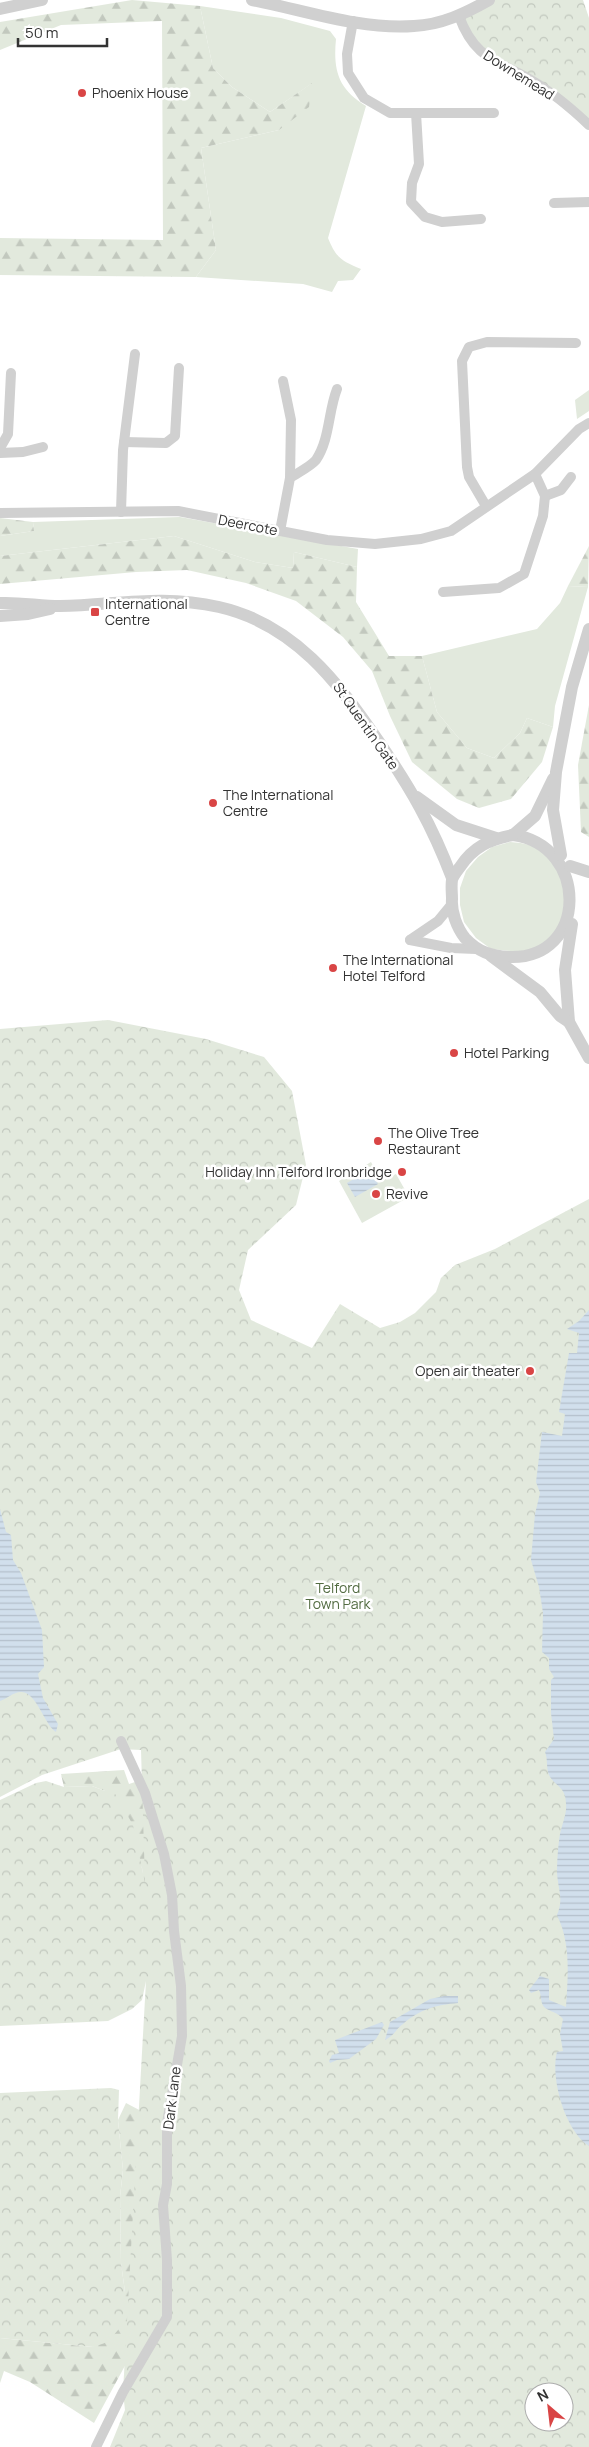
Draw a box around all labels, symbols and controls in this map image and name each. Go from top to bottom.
scale bar [18,15,106,47]
text: 50 m [25,22,59,43]
street label: Downemead [480,45,558,104]
place label: Phoenix House [92,83,189,102]
marker: Phoenix House [76,87,88,99]
street label: Deercote [217,509,279,540]
place label: International Centre [105,594,188,629]
marker: International Centre [89,606,101,618]
street label: St Quentin Gate [329,678,404,773]
place label: The International Centre [223,785,333,820]
marker: The International Centre [207,797,219,809]
place label: The International Hotel Telford [343,950,453,985]
marker: The International Hotel Telford [327,962,339,974]
place label: Hotel Parking [464,1043,549,1062]
marker: Hotel Parking [448,1047,460,1059]
place label: The Olive Tree Restaurant [388,1123,479,1158]
marker: The Olive Tree Restaurant [372,1135,384,1147]
place label: Holiday Inn Telford Ironbridge [205,1162,392,1181]
marker: Holiday Inn Telford Ironbridge [396,1166,408,1178]
place label: Revive [386,1184,428,1203]
marker: Revive [370,1188,382,1200]
place label: Open air theater [415,1361,520,1380]
marker: Open air theater [524,1365,536,1377]
park label: Telford Town Park [306,1578,372,1613]
street label: Dark Lane [158,2065,185,2131]
north arrow [524,2382,574,2432]
text: N [534,2384,552,2406]

